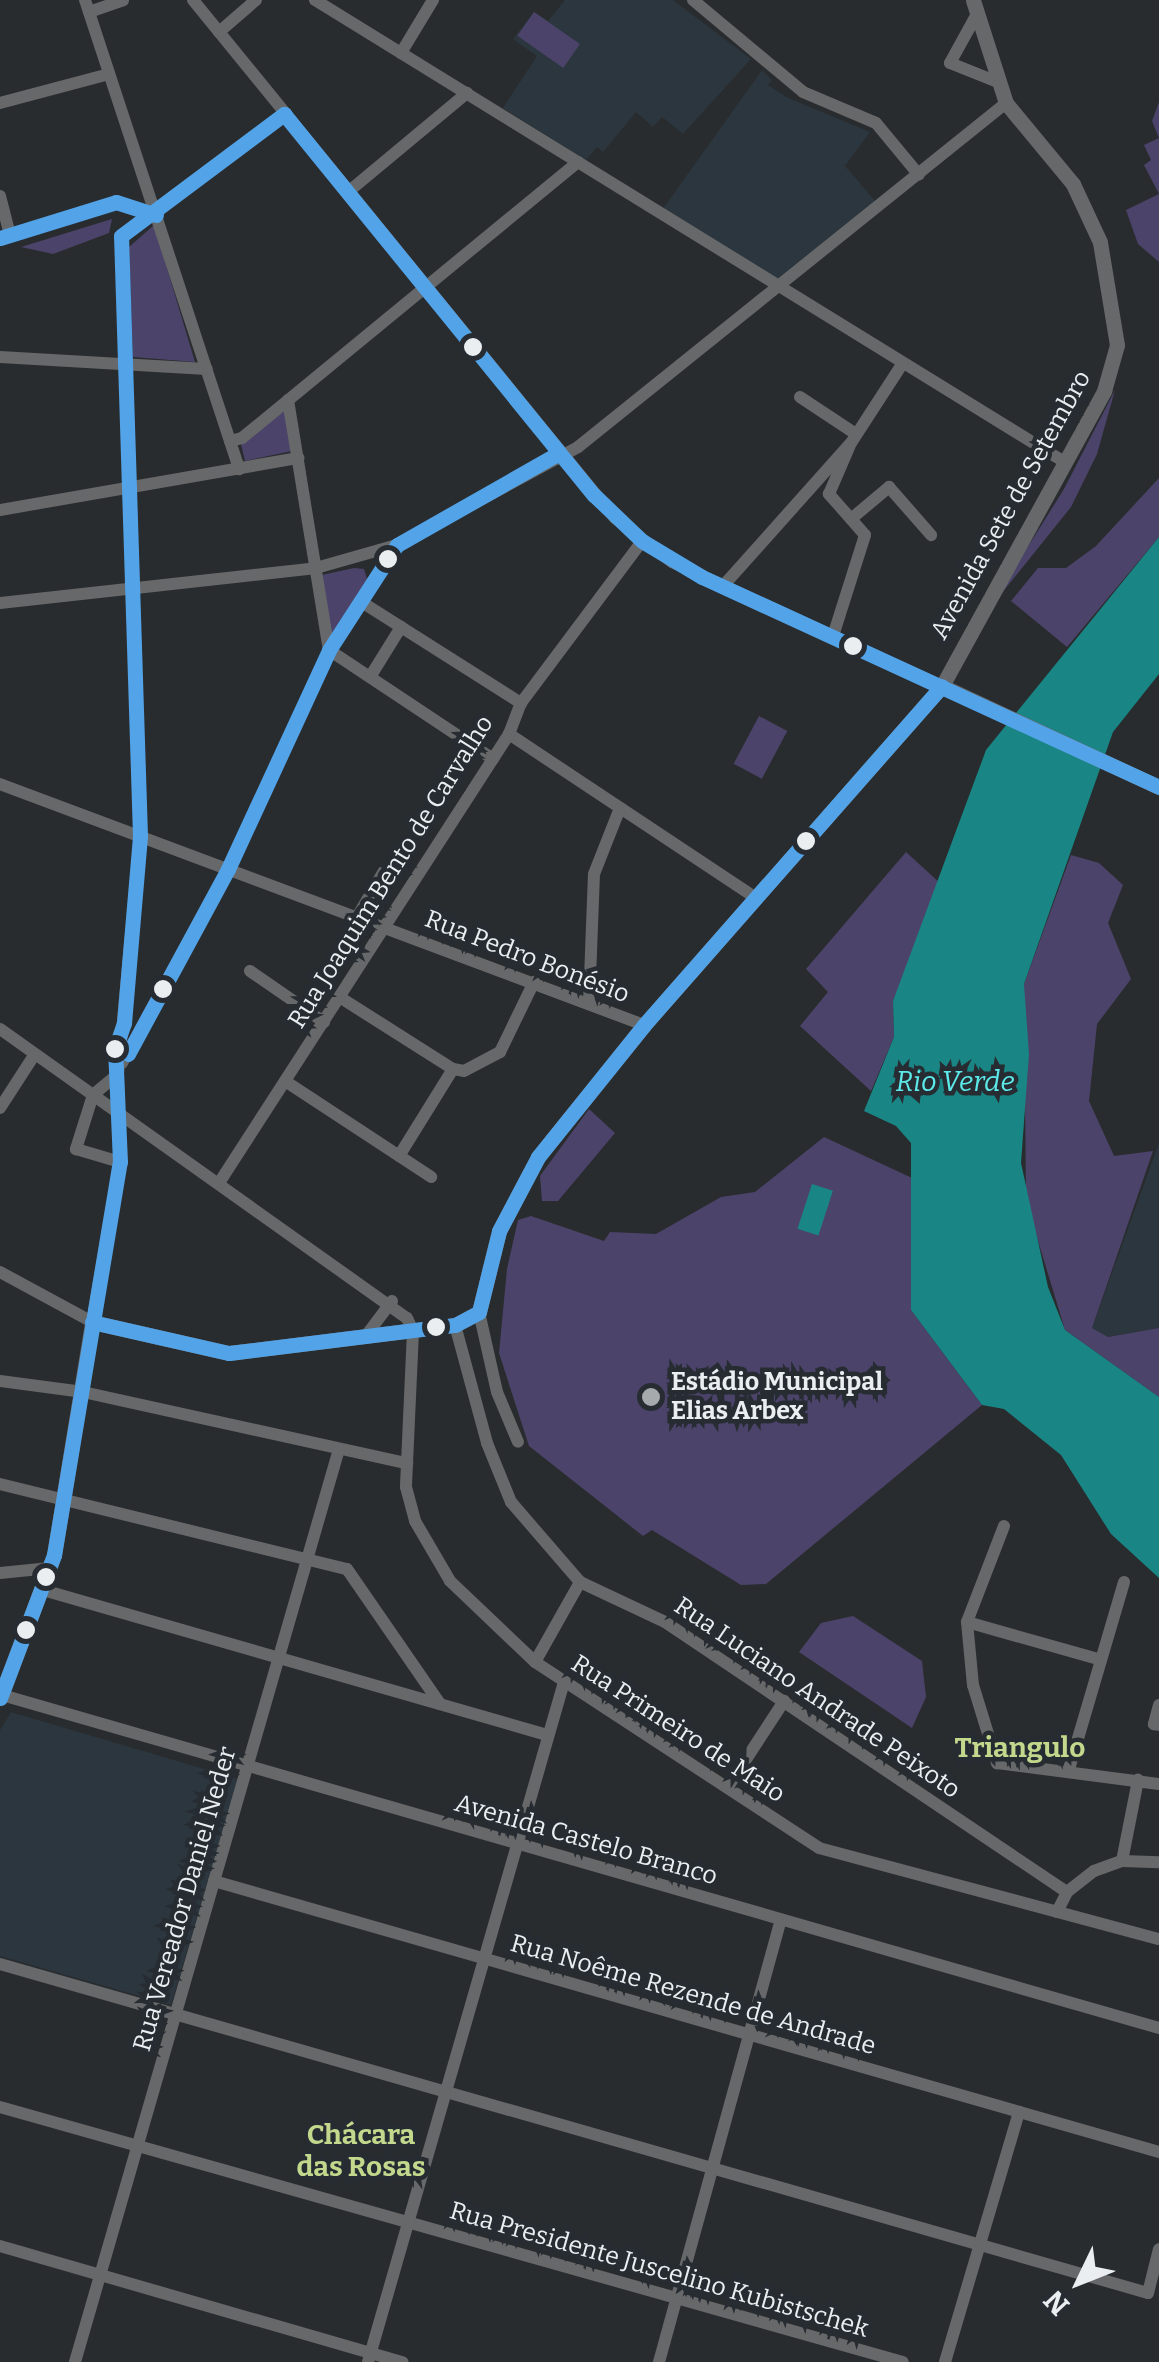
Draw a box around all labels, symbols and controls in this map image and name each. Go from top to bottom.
unlabelled marker [463,337,483,357]
street label: Avenida Sete de Setembro [925,365,1097,645]
unlabelled marker [378,549,398,569]
unlabelled marker [843,636,863,656]
street label: Rua Joaquim Bento de Carvalho [282,710,500,1034]
unlabelled marker [796,831,816,851]
street label: Rua Pedro Bonésio [421,904,633,1010]
unlabelled marker [153,979,173,999]
unlabelled marker [105,1039,125,1059]
water label: Rio Verde [895,1065,1015,1099]
unlabelled marker [426,1317,446,1337]
place label: Estádio Municipal Elias Arbex [671,1368,883,1427]
marker: Estádio Municipal Elias Arbex [640,1386,662,1408]
unlabelled marker [36,1567,56,1587]
street label: Rua Luciano Andrade Peixoto [668,1591,966,1805]
unlabelled marker [16,1620,36,1640]
street label: Rua Primeiro de Maio [566,1649,790,1809]
district label: Triangulo [955,1731,1085,1765]
street label: Rua Vereador Daniel Neder [127,1743,243,2055]
street label: Avenida Castelo Branco [451,1788,721,1892]
street label: Rua Noême Rezende de Andrade [507,1928,879,2062]
district label: Chácara das Rosas [297,2118,425,2184]
street label: Rua Presidente Juscelino Kubistschek [446,2196,872,2344]
north arrow [1029,2232,1129,2332]
text: N [1037,2284,1076,2322]

